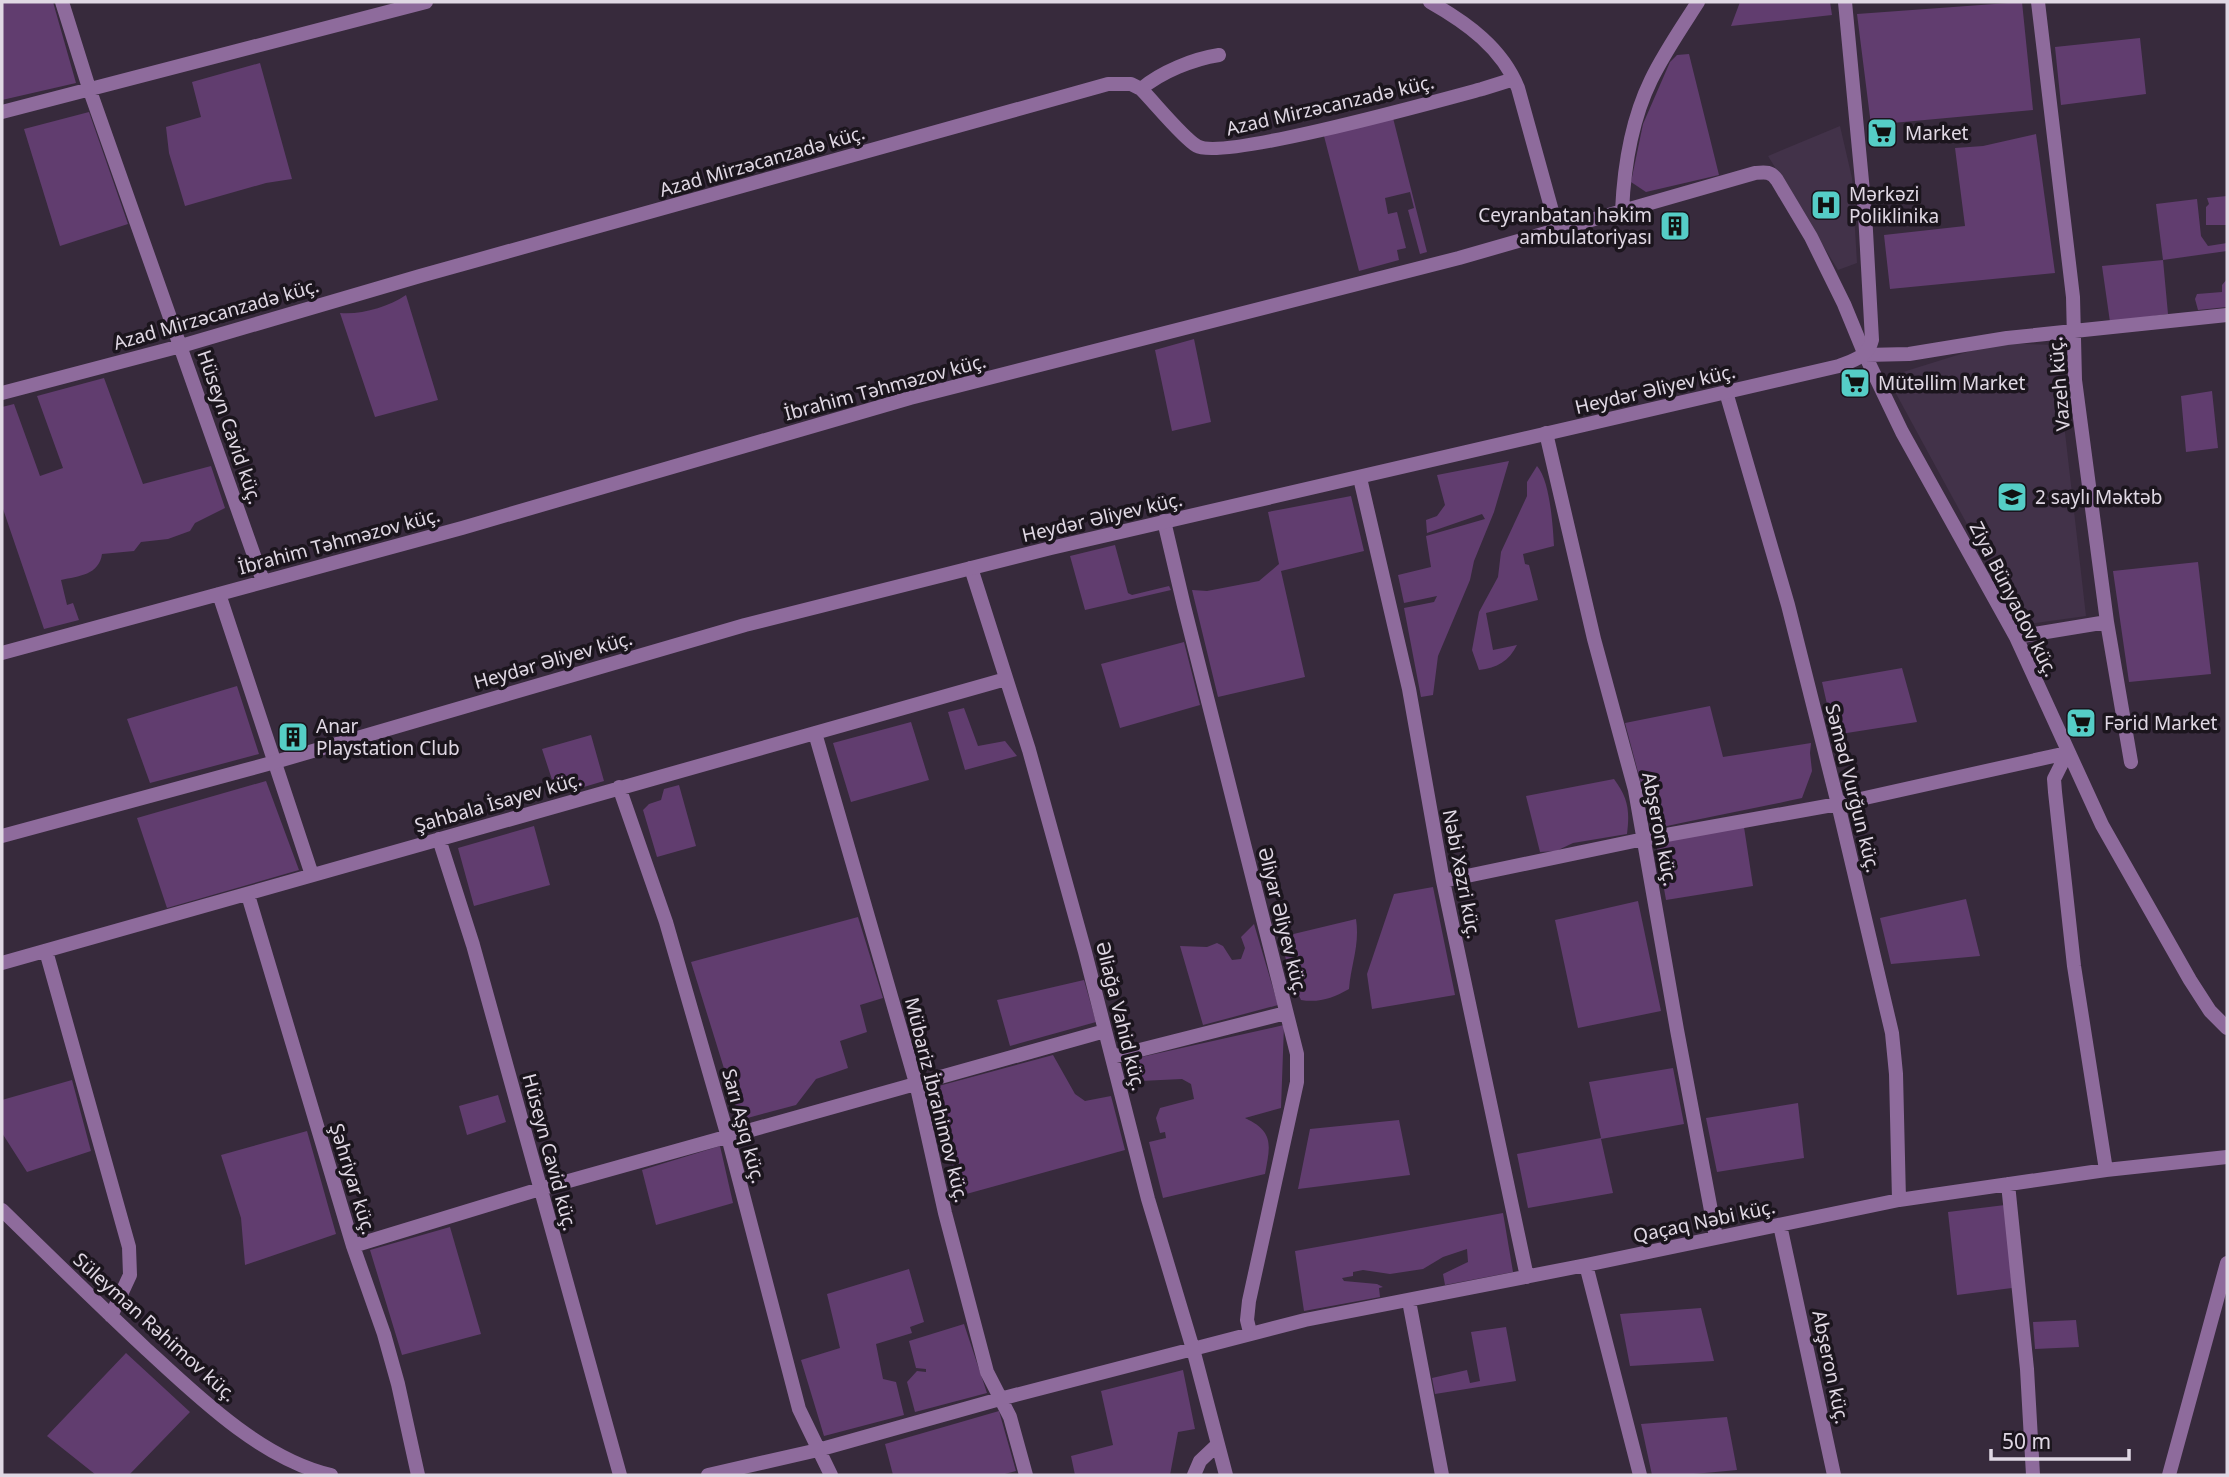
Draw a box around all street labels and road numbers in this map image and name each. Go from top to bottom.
street label: Azad Mirzəcanzadə küç. [1224,68,1436,142]
street label: Azad Mirzəcanzadə küç. [656,119,868,203]
street label: Azad Mirzəcanzadə küç. [110,272,322,356]
street label: Vazeh küç. [2042,336,2076,432]
street label: Hüseyn Cavid küç. [191,346,269,508]
street label: İbrahim Təhməzov küç. [781,348,989,426]
street label: Heydər Əliyev küç. [1572,358,1738,420]
street label: Heydər Əliyev küç. [1019,486,1185,548]
street label: İbrahim Təhməzov küç. [235,502,443,580]
street label: Ziya Bünyadov küç. [1964,517,2064,681]
street label: Heydər Əliyev küç. [471,625,635,695]
street label: Səməd Vurğun küç. [1819,701,1887,875]
street label: Şahbala İsayev küç. [411,766,585,838]
street label: Abşeron küç. [1636,770,1684,888]
street label: Nəbi Xəzri küç. [1437,807,1487,941]
street label: Əliyar Əliyev küç. [1252,844,1314,998]
street label: Əliağa Vahid küç. [1090,939,1152,1093]
street label: Mübariz İbrahimov küç. [899,995,975,1205]
street label: Sarı Aşıq küç. [716,1066,772,1186]
street label: Hüseyn Cavid küç. [517,1071,583,1233]
street label: Şəhriyar küç. [324,1120,382,1238]
street label: Qaçaq Nəbi küç. [1631,1193,1777,1249]
street label: Süleyman Rəhimov küç. [68,1247,242,1407]
street label: Abşeron küç. [1806,1308,1856,1426]

